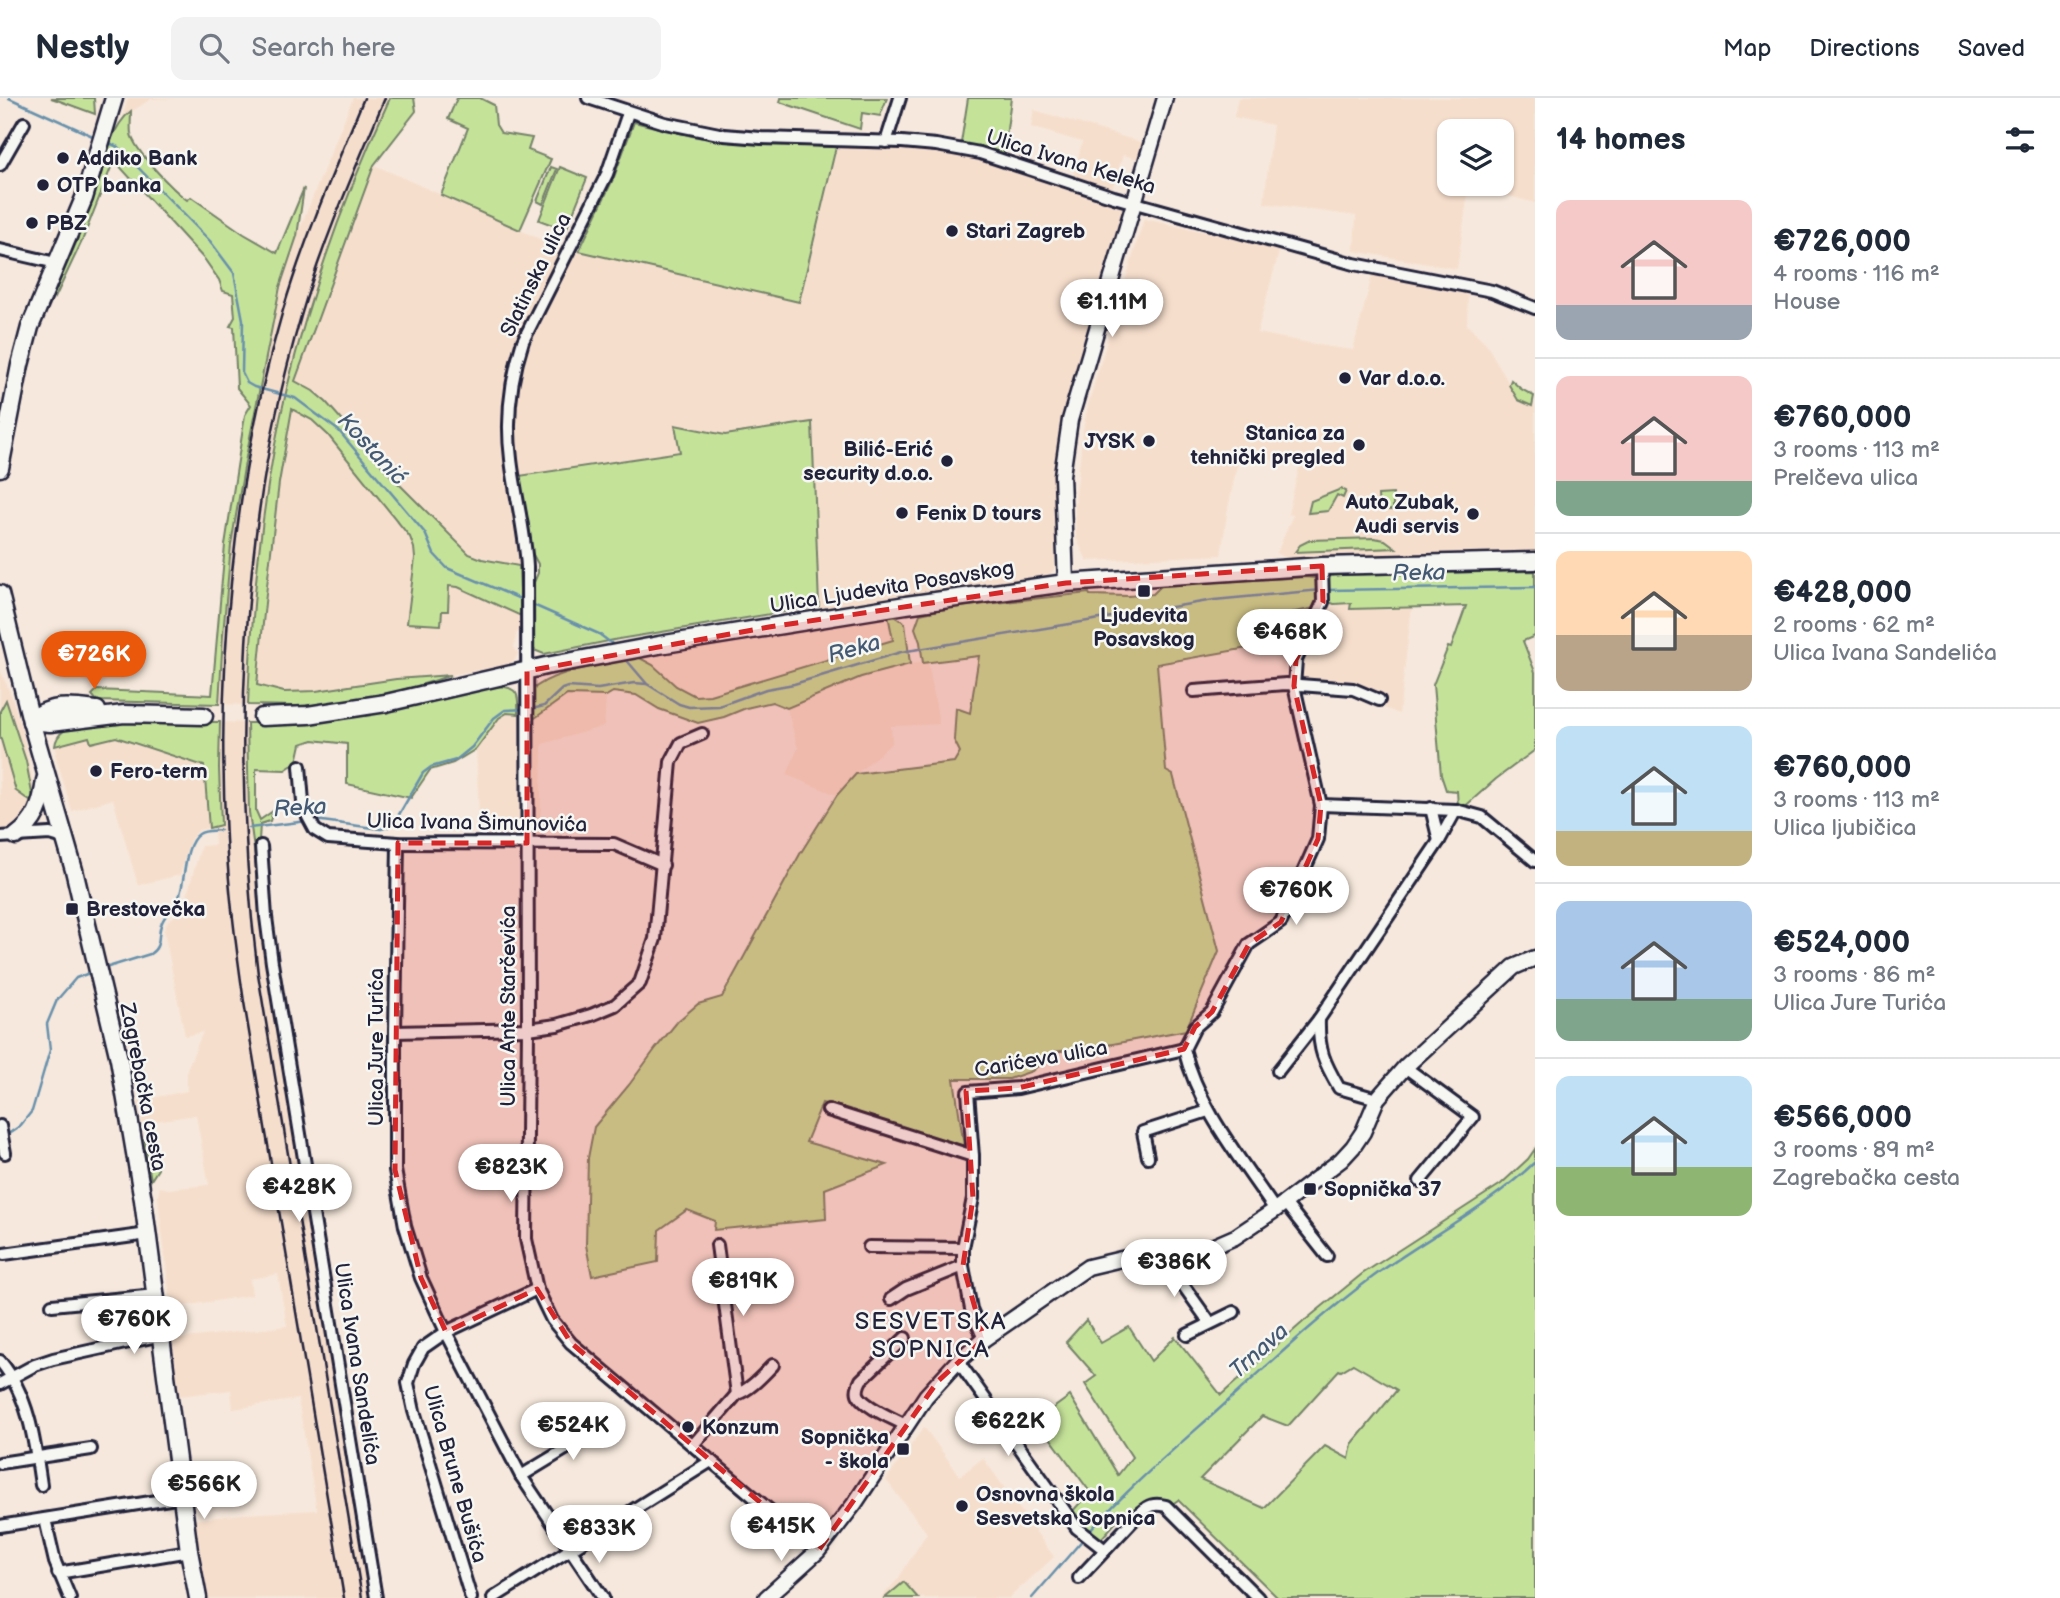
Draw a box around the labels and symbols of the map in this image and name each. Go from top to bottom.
street label: Ulica Ivana Keleka [983,124,1159,200]
place label: Addiko Bank [76,146,197,171]
marker: Addiko Bank [55,150,71,166]
place label: OTP banka [57,173,161,198]
marker: OTP banka [35,177,51,193]
street label: Slatinska ulica [495,209,577,341]
place label: PBZ [46,211,87,236]
marker: PBZ [24,215,40,231]
place label: Stari Zagreb [966,219,1085,244]
marker: Stari Zagreb [944,223,960,239]
pin: €1.11M [1055,280,1169,339]
place label: Var d.o.o. [1359,366,1445,391]
marker: Var d.o.o. [1337,370,1353,386]
water label: Kostanić [331,407,413,491]
place label: Stanica za tehnički pregled [1190,421,1345,470]
place label: JYSK [1084,429,1135,454]
marker: JYSK [1141,433,1157,449]
place label: Bilić-Erić security d.o.o. [803,437,933,486]
marker: Stanica za tehnički pregled [1351,437,1367,453]
marker: Bilić-Erić security d.o.o. [939,453,955,469]
place label: Auto Zubak, Audi servis [1345,490,1459,539]
place label: Fenix D tours [916,501,1041,526]
marker: Fenix D tours [894,505,910,521]
marker: Auto Zubak, Audi servis [1465,506,1481,522]
street label: Ulica Ljudevita Posavskog [768,555,1016,619]
water label: Reka [1392,559,1446,587]
marker: Ljudevita Posavskog [1136,583,1152,599]
place label: Ljudevita Posavskog [1093,603,1195,652]
pin: €468K [1241,610,1339,669]
water label: Reka [824,628,884,670]
pin: €726K [45,632,143,691]
place label: Fero-term [110,759,208,784]
marker: Fero-term [88,763,104,779]
water label: Reka [273,793,327,823]
street label: Ulica Ivana Šimunovića [366,809,588,837]
pin: €760K [1247,868,1345,927]
place label: Brestovečka [86,897,205,922]
marker: Brestovečka [64,901,80,917]
street label: Ulica Ante Starčevića [496,905,521,1107]
street label: Ulica Jure Turića [364,968,389,1126]
street label: Zagrebačka cesta [114,1000,172,1173]
street label: Carićeva ulica [973,1035,1109,1083]
pin: €823K [462,1144,560,1204]
pin: €428K [250,1164,348,1224]
place label: Sopnička 37 [1324,1177,1442,1202]
marker: Sopnička 37 [1302,1181,1318,1197]
pin: €386K [1125,1240,1223,1299]
pin: €819K [694,1258,792,1318]
street label: Ulica Ivana Sandelića [329,1261,385,1467]
pin: €760K [85,1296,183,1356]
district label: SESVETSKA SOPNICA [855,1307,1007,1364]
water label: Trnava [1224,1317,1294,1385]
street label: Ulica Brune Bušića [418,1383,492,1565]
pin: €622K [959,1398,1057,1458]
pin: €524K [524,1402,622,1462]
place label: Konzum [702,1415,779,1440]
marker: Konzum [680,1419,696,1435]
place label: Sopnička - škola [801,1425,889,1474]
marker: Sopnička - škola [895,1441,911,1457]
pin: €566K [155,1462,253,1521]
place label: Osnovna škola Sesvetska Sopnica [976,1482,1156,1531]
marker: Osnovna škola Sesvetska Sopnica [954,1498,970,1514]
pin: €415K [732,1504,830,1563]
pin: €833K [550,1506,648,1565]

